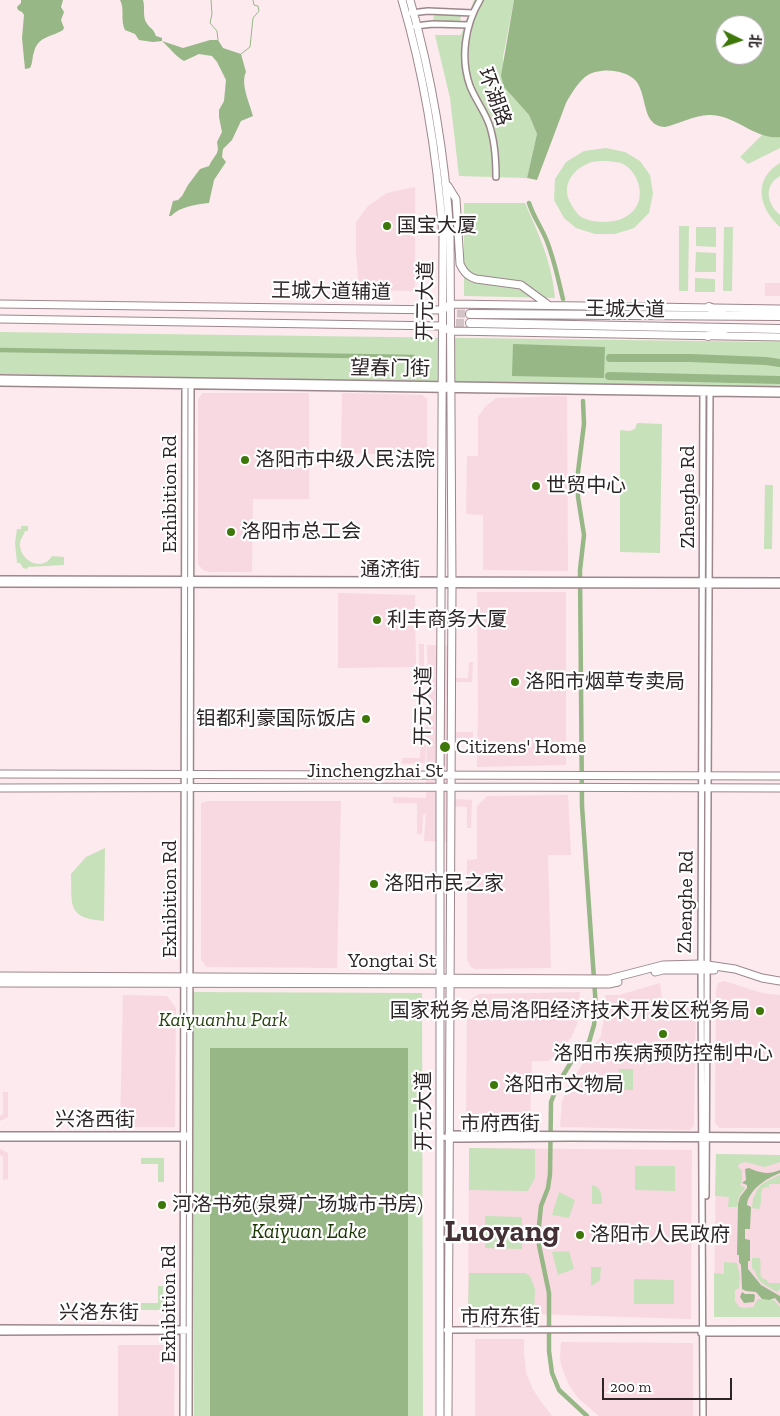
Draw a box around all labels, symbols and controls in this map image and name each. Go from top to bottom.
north arrow [715,15,765,65]
text: 北 [745,33,763,49]
street label: 环湖路 [472,65,516,129]
place label: 国宝大厦 [397,214,477,238]
marker: 国宝大厦 [381,220,393,232]
street label: 开元大道 [413,261,439,341]
street label: 王城大道辅道 [271,279,391,305]
street label: 王城大道 [585,297,665,323]
street label: 望春门街 [350,356,430,382]
street label: Exhibition Rd [158,435,182,553]
street label: Zhenghe Rd [676,446,700,548]
place label: 洛阳市中级人民法院 [255,448,435,472]
marker: 洛阳市中级人民法院 [239,454,251,466]
place label: 世贸中心 [546,474,626,498]
marker: 世贸中心 [530,480,542,492]
place label: 洛阳市总工会 [241,520,361,544]
marker: 洛阳市总工会 [225,526,237,538]
street label: 通济街 [360,558,420,582]
place label: 利丰商务大厦 [387,608,507,632]
marker: 利丰商务大厦 [371,614,383,626]
street label: 开元大道 [411,666,437,746]
place label: 洛阳市烟草专卖局 [525,670,685,694]
marker: 洛阳市烟草专卖局 [509,676,521,688]
place label: 钼都利豪国际饭店 [196,707,356,731]
marker: 钼都利豪国际饭店 [360,713,372,725]
place label: Citizens' Home [456,735,586,759]
marker: Citizens' Home [438,740,452,754]
street label: Jinchengzhai St [307,759,443,783]
street label: Exhibition Rd [158,840,182,958]
street label: Zhenghe Rd [673,850,699,954]
place label: 洛阳市民之家 [384,872,504,896]
marker: 洛阳市民之家 [368,878,380,890]
street label: Yongtai St [348,949,436,973]
place label: 国家税务总局洛阳经济技术开发区税务局 [390,999,750,1023]
marker: 国家税务总局洛阳经济技术开发区税务局 [754,1005,766,1017]
park label: Kaiyuanhu Park [158,1008,288,1032]
marker: 洛阳市疾病预防控制中心 [657,1028,669,1040]
place label: 洛阳市疾病预防控制中心 [553,1042,773,1066]
street label: 开元大道 [412,1071,436,1151]
place label: 洛阳市文物局 [504,1073,624,1097]
marker: 洛阳市文物局 [488,1079,500,1091]
street label: 兴洛西街 [55,1108,135,1132]
street label: 市府西街 [460,1112,540,1136]
place label: 河洛书苑(泉舜广场城市书房) [172,1193,423,1217]
marker: 河洛书苑(泉舜广场城市书房) [156,1199,168,1211]
district label: Luoyang [444,1214,560,1250]
water label: Kaiyuan Lake [251,1219,367,1245]
place label: 洛阳市人民政府 [590,1223,730,1247]
marker: 洛阳市人民政府 [574,1229,586,1241]
street label: Exhibition Rd [157,1245,181,1363]
street label: 兴洛东街 [59,1301,139,1325]
street label: 市府东街 [460,1305,540,1329]
scale bar [605,1368,735,1400]
text: 200 m [610,1378,651,1396]

